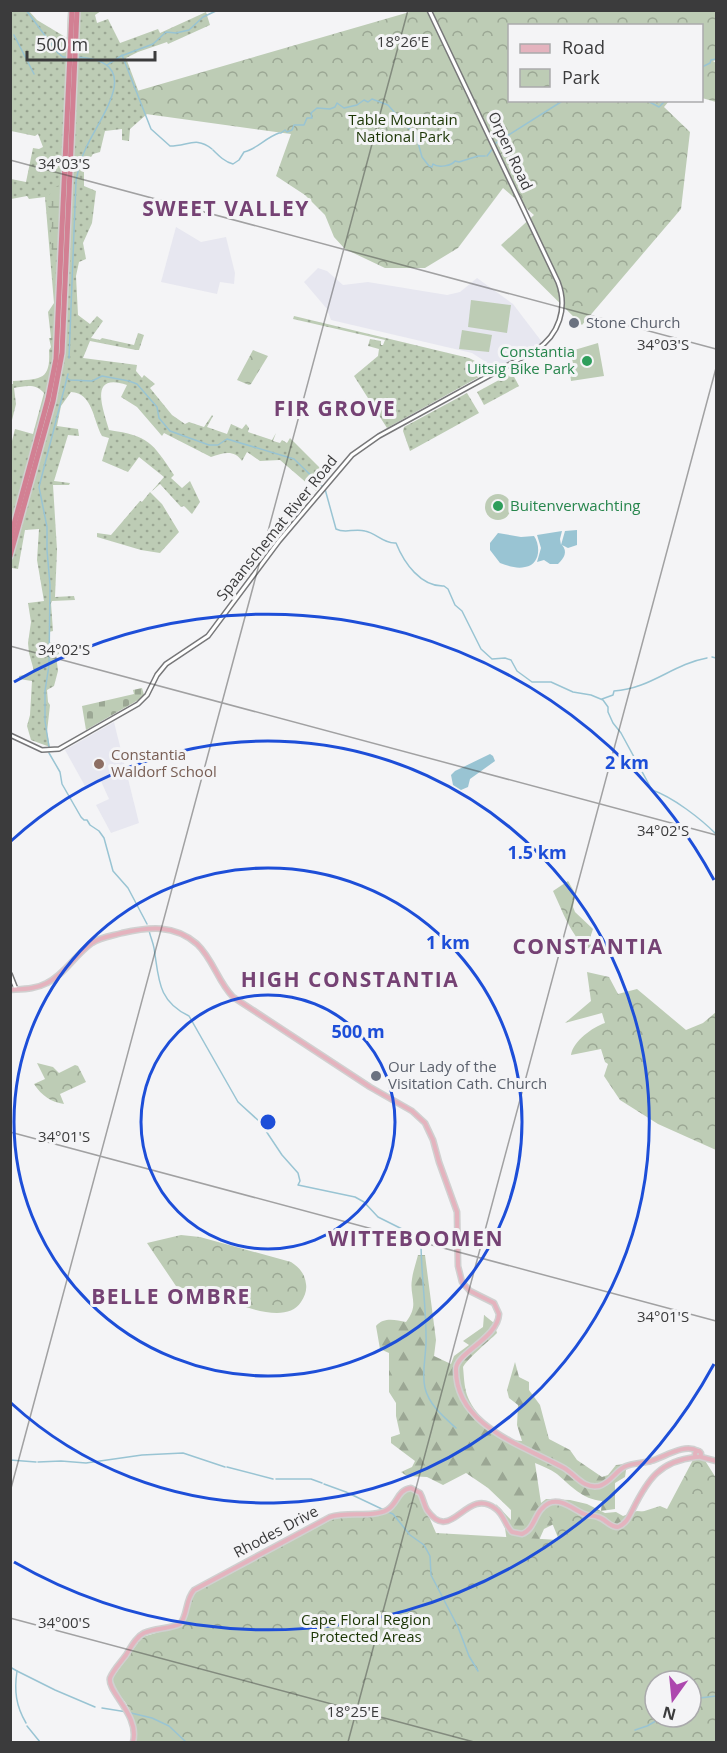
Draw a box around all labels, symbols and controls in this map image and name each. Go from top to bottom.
scale bar [27,24,154,62]
legend [508,24,703,102]
text: 18°26'E [377,31,429,51]
text: 500 m [36,32,88,56]
text: Road [562,35,605,59]
text: Park [562,65,600,89]
street label: Orpen Road [484,108,538,193]
park label: Table Mountain National Park [348,109,458,146]
text: 34°03'S [38,153,90,173]
district label: SWEET VALLEY [142,194,310,222]
place label: Stone Church [586,312,680,332]
marker: Stone Church [567,316,581,330]
text: 34°03'S [637,334,689,354]
place label: Constantia Uitsig Bike Park [467,341,575,378]
marker: Constantia Uitsig Bike Park [580,354,594,368]
district label: FIR GROVE [274,394,396,422]
street label: Spaanschemat River Road [211,451,341,604]
place label: Buitenverwachting [510,495,641,515]
marker: Buitenverwachting [491,499,505,513]
text: 34°02'S [38,639,90,659]
place label: Constantia Waldorf School [111,744,217,781]
text: 2 km [605,750,649,774]
marker: Constantia Waldorf School [92,757,106,771]
text: 34°02'S [637,820,689,840]
text: 1.5 km [507,840,567,864]
text: 1 km [426,930,470,954]
district label: CONSTANTIA [512,932,664,960]
district label: HIGH CONSTANTIA [241,965,459,993]
text: 500 m [331,1019,385,1043]
place label: Our Lady of the Visitation Cath. Church [388,1056,547,1093]
marker: Our Lady of the Visitation Cath. Church [369,1069,383,1083]
centre of rings [258,1112,278,1132]
text: 34°01'S [38,1126,90,1146]
district label: WITTEBOOMEN [328,1224,504,1252]
district label: BELLE OMBRE [91,1282,251,1310]
text: 34°01'S [637,1306,689,1326]
street label: Rhodes Drive [230,1500,321,1562]
park label: Cape Floral Region Protected Areas [301,1609,431,1646]
text: 34°00'S [38,1612,90,1632]
north arrow [643,1669,703,1729]
text: 18°25'E [327,1701,379,1721]
text: N [660,1701,678,1726]

